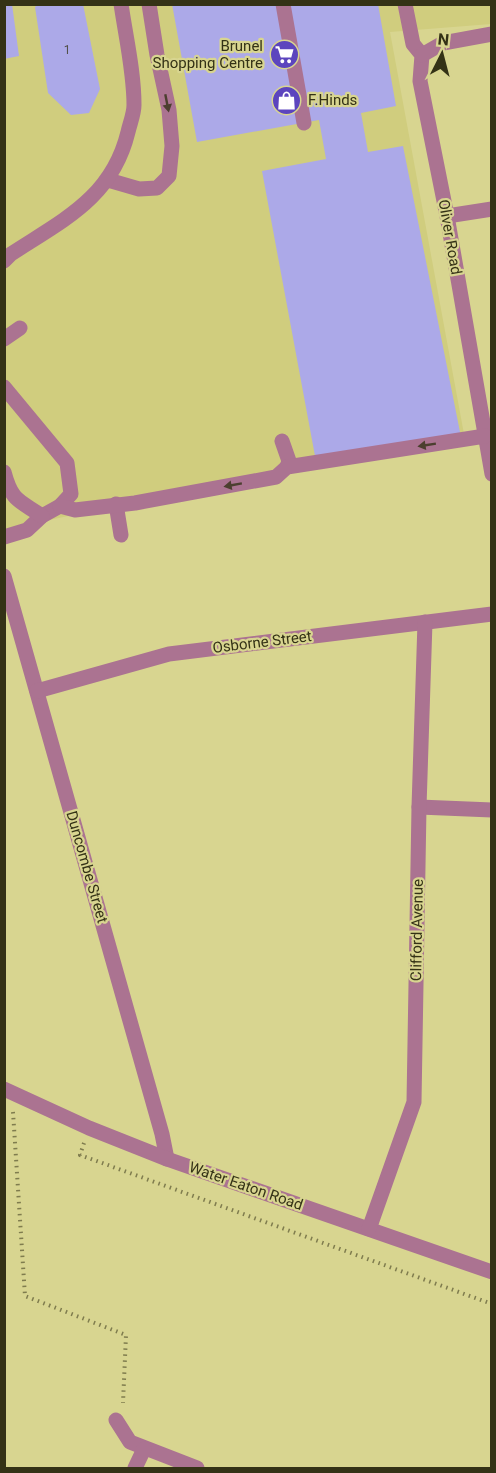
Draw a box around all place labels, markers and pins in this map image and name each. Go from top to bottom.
place label: Brunel Shopping Centre [153,37,263,72]
supermarket icon: Brunel Shopping Centre [268,39,300,71]
shop icon: F.Hinds [271,84,303,116]
place label: F.Hinds [308,91,357,109]

